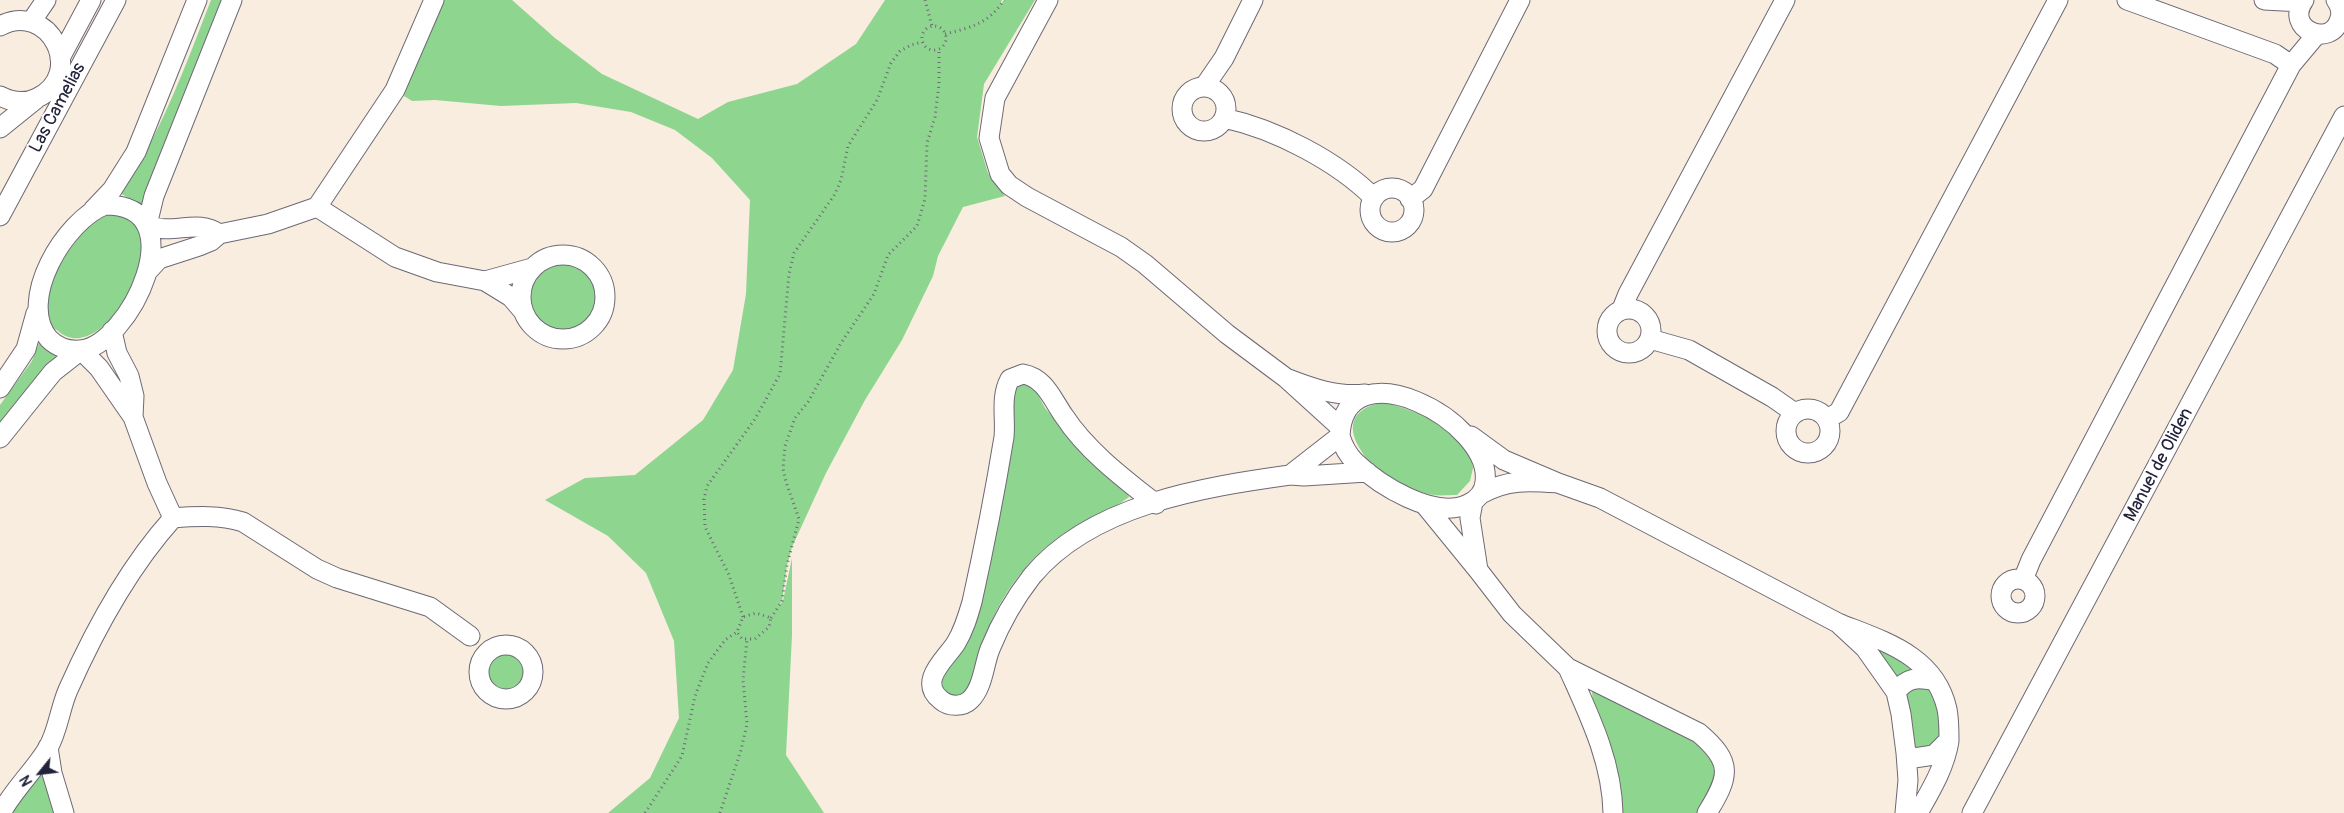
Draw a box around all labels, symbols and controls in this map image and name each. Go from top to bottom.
street label: Las Camelias [25,59,91,157]
street label: Manuel de Oliden [2120,405,2198,525]
north arrow [15,748,65,798]
text: N [17,772,36,789]

